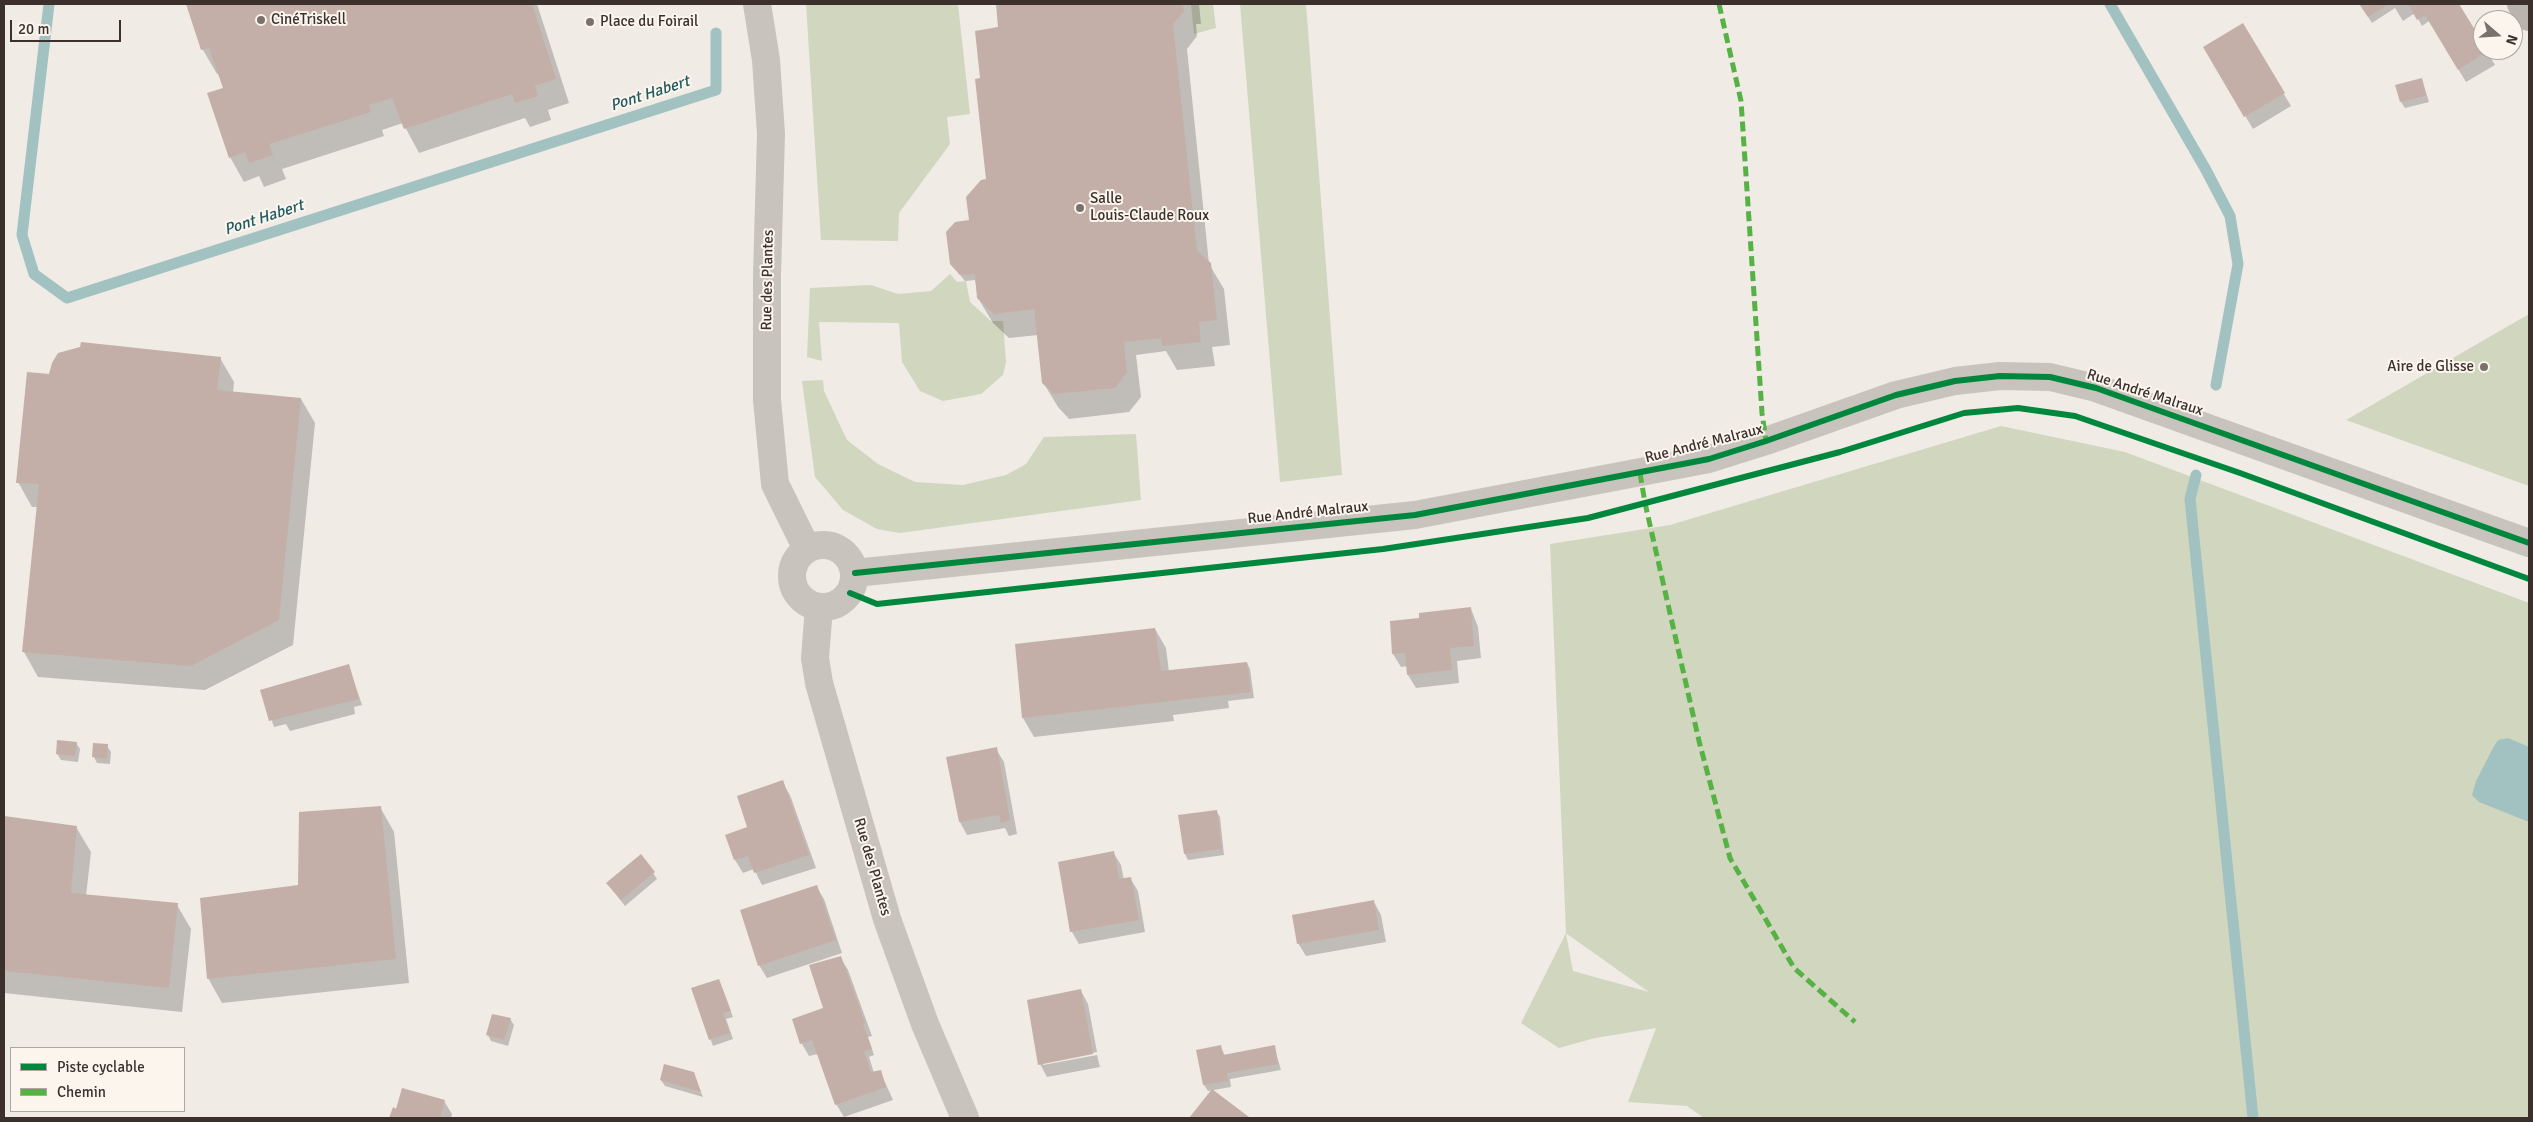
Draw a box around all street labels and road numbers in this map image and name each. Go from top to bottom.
street label: Rue des Plantes [758,229,778,331]
street label: Rue André Malraux [2085,366,2205,420]
street label: Rue André Malraux [1643,421,1765,467]
street label: Rue André Malraux [1247,498,1369,528]
street label: Rue des Plantes [849,816,895,918]

